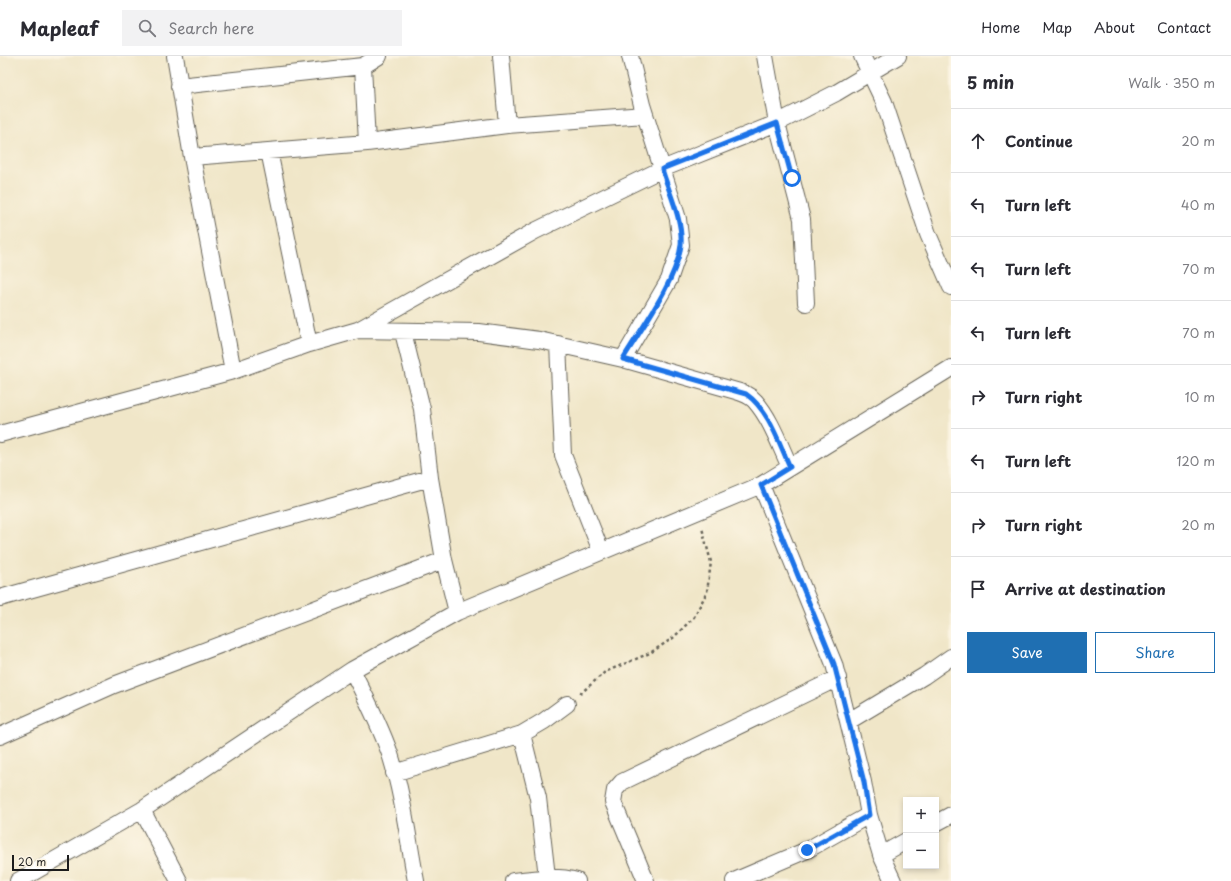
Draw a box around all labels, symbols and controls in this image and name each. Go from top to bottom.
search box [122,10,402,46]
text: Mapleaf [20,14,98,42]
text: Search here [168,16,254,39]
icon: search [136,17,158,39]
text: Home [981,17,1020,38]
text: Map [1042,17,1072,38]
text: About [1094,17,1135,38]
text: Contact [1157,17,1211,38]
text: 5 min [967,69,1014,95]
text: Walk · 350 m [1128,73,1215,92]
text: Continue [1005,129,1073,152]
icon: ahead [967,130,989,152]
text: 20 m [1181,131,1215,150]
route start [783,169,801,187]
text: Turn left [1005,193,1071,216]
icon: left [967,194,989,216]
text: 40 m [1181,195,1215,214]
text: Turn left [1005,257,1071,280]
icon: left [967,258,989,280]
text: 70 m [1182,259,1215,278]
text: Turn left [1005,321,1071,344]
icon: left [967,322,989,344]
text: 70 m [1182,323,1215,342]
text: Turn right [1005,385,1082,408]
icon: right [967,386,989,408]
text: 10 m [1185,387,1215,406]
text: Turn left [1005,449,1071,472]
icon: left [967,450,989,472]
text: 120 m [1176,451,1215,470]
text: Turn right [1005,513,1082,536]
icon: right [967,514,989,536]
text: 20 m [1181,515,1215,534]
text: Arrive at destination [1005,577,1166,600]
icon: arrive [967,578,989,600]
button: Save [967,632,1087,673]
button: Share [1095,632,1215,673]
map controls [903,797,939,869]
button: + [903,797,939,833]
button: − [903,833,939,869]
route end [798,841,816,859]
scale bar [12,853,69,872]
text: 20 m [18,853,46,870]

